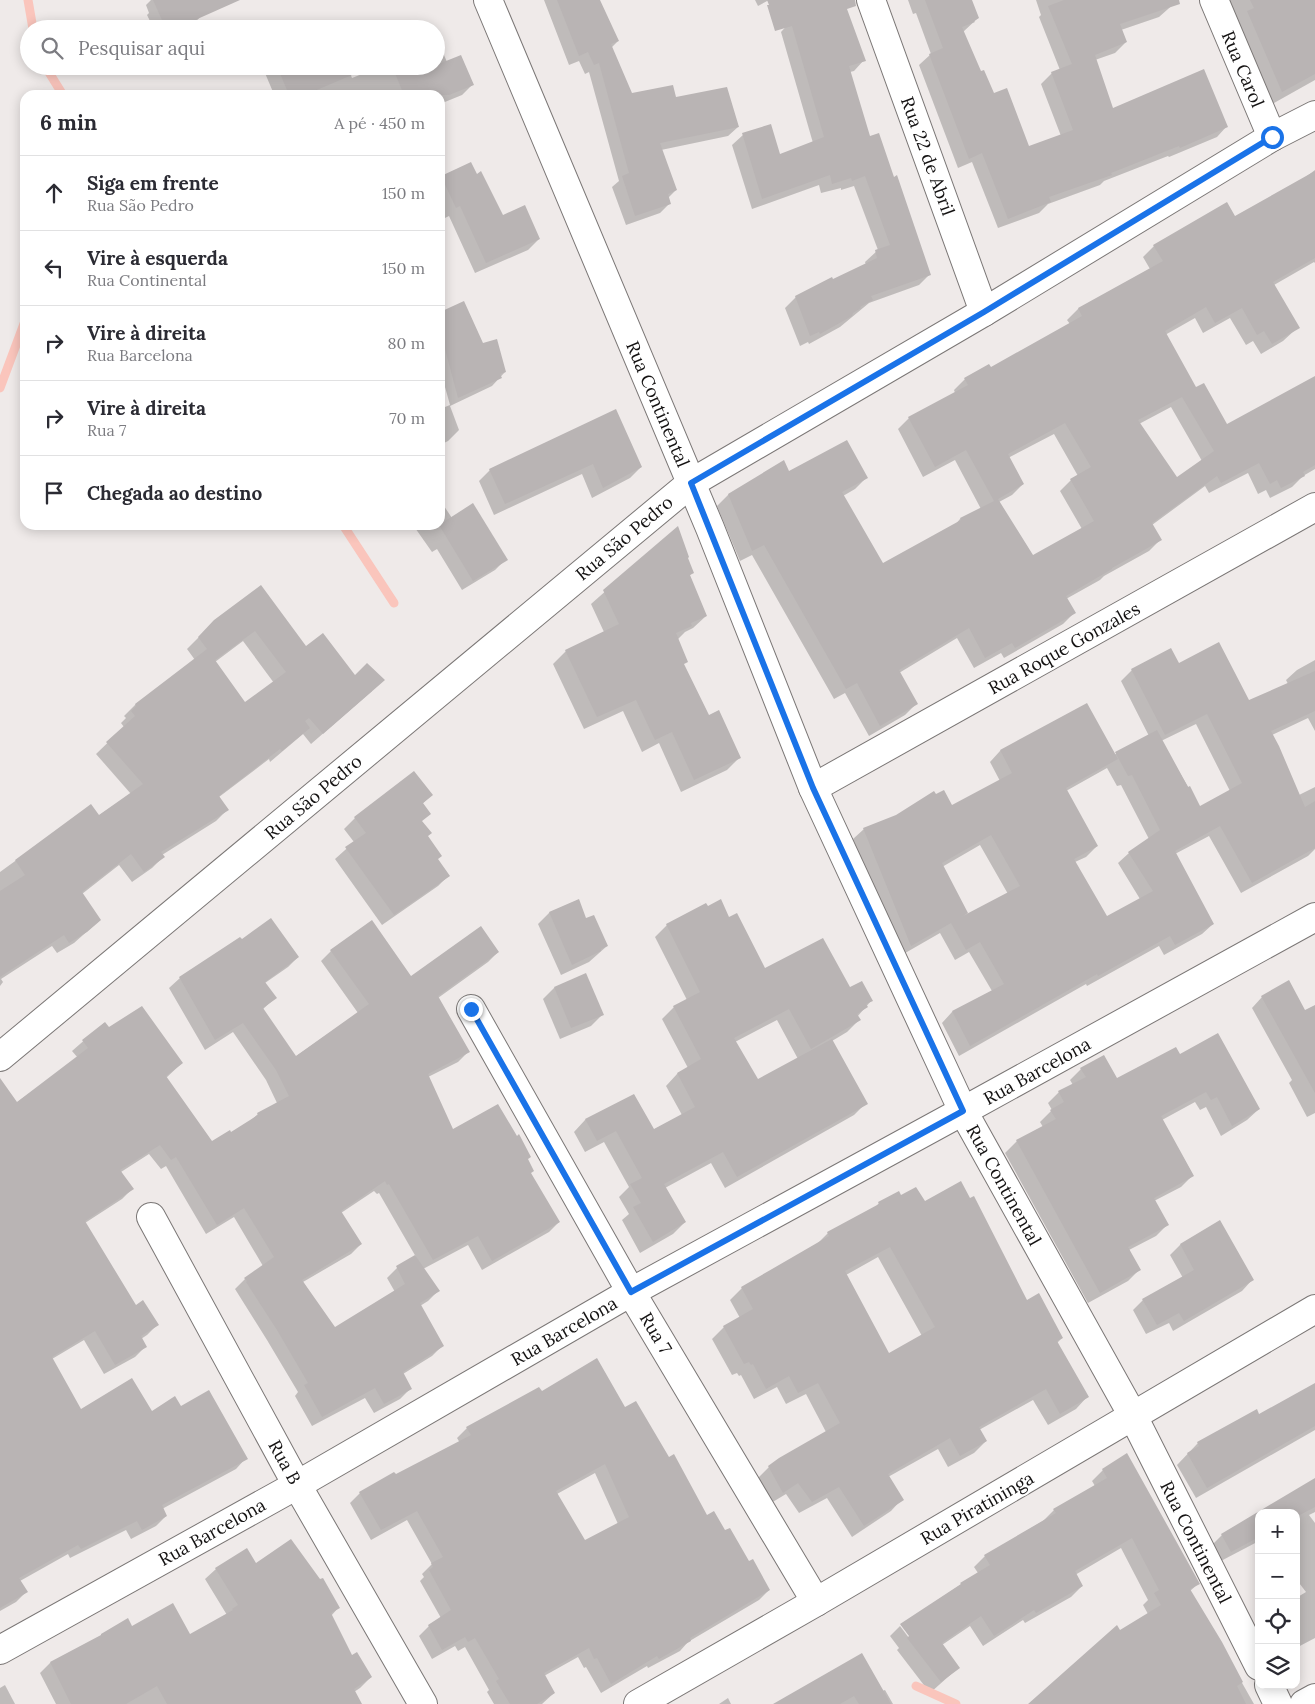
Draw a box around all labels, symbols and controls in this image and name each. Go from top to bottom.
search box [20,20,445,75]
street label: Rua Carol [1217,27,1269,111]
icon: search [38,34,66,62]
text: Pesquisar aqui [78,36,205,60]
street label: Rua 22 de Abril [896,93,960,219]
text: 6 min [40,109,97,136]
text: A pé · 450 m [334,113,425,133]
route start [1261,126,1284,149]
text: Siga em frente [87,171,219,195]
icon: ahead [40,179,68,207]
text: 150 m [382,183,425,203]
text: Rua São Pedro [87,195,194,215]
text: Vire à esquerda [87,246,228,270]
icon: left [40,254,68,282]
text: 150 m [382,258,425,278]
text: Rua Continental [87,270,207,290]
text: Vire à direita [87,321,206,345]
icon: right [40,329,68,357]
text: 80 m [388,333,425,353]
street label: Rua Continental [621,338,695,471]
text: Rua Barcelona [87,345,193,365]
text: Vire à direita [87,396,206,420]
icon: right [40,404,68,432]
text: 70 m [389,408,425,428]
text: Rua 7 [87,420,126,440]
icon: arrive [40,479,68,507]
text: Chegada ao destino [87,481,262,505]
street label: Rua São Pedro [571,491,677,585]
street label: Rua Roque Gonzales [984,597,1144,699]
street label: Rua São Pedro [260,750,366,844]
route end [460,998,483,1021]
street label: Rua Barcelona [979,1032,1095,1110]
street label: Rua Continental [961,1121,1047,1250]
street label: Rua Barcelona [507,1291,621,1371]
street label: Rua 7 [635,1308,677,1358]
street label: Rua B [263,1436,307,1488]
street label: Rua Piratininga [916,1466,1038,1550]
street label: Rua Continental [1155,1477,1237,1607]
street label: Rua Barcelona [154,1493,270,1571]
map controls [1255,1509,1300,1689]
button: + [1255,1509,1300,1554]
button: − [1255,1554,1300,1599]
button: locate [1255,1599,1300,1644]
button: layers [1255,1644,1300,1689]

